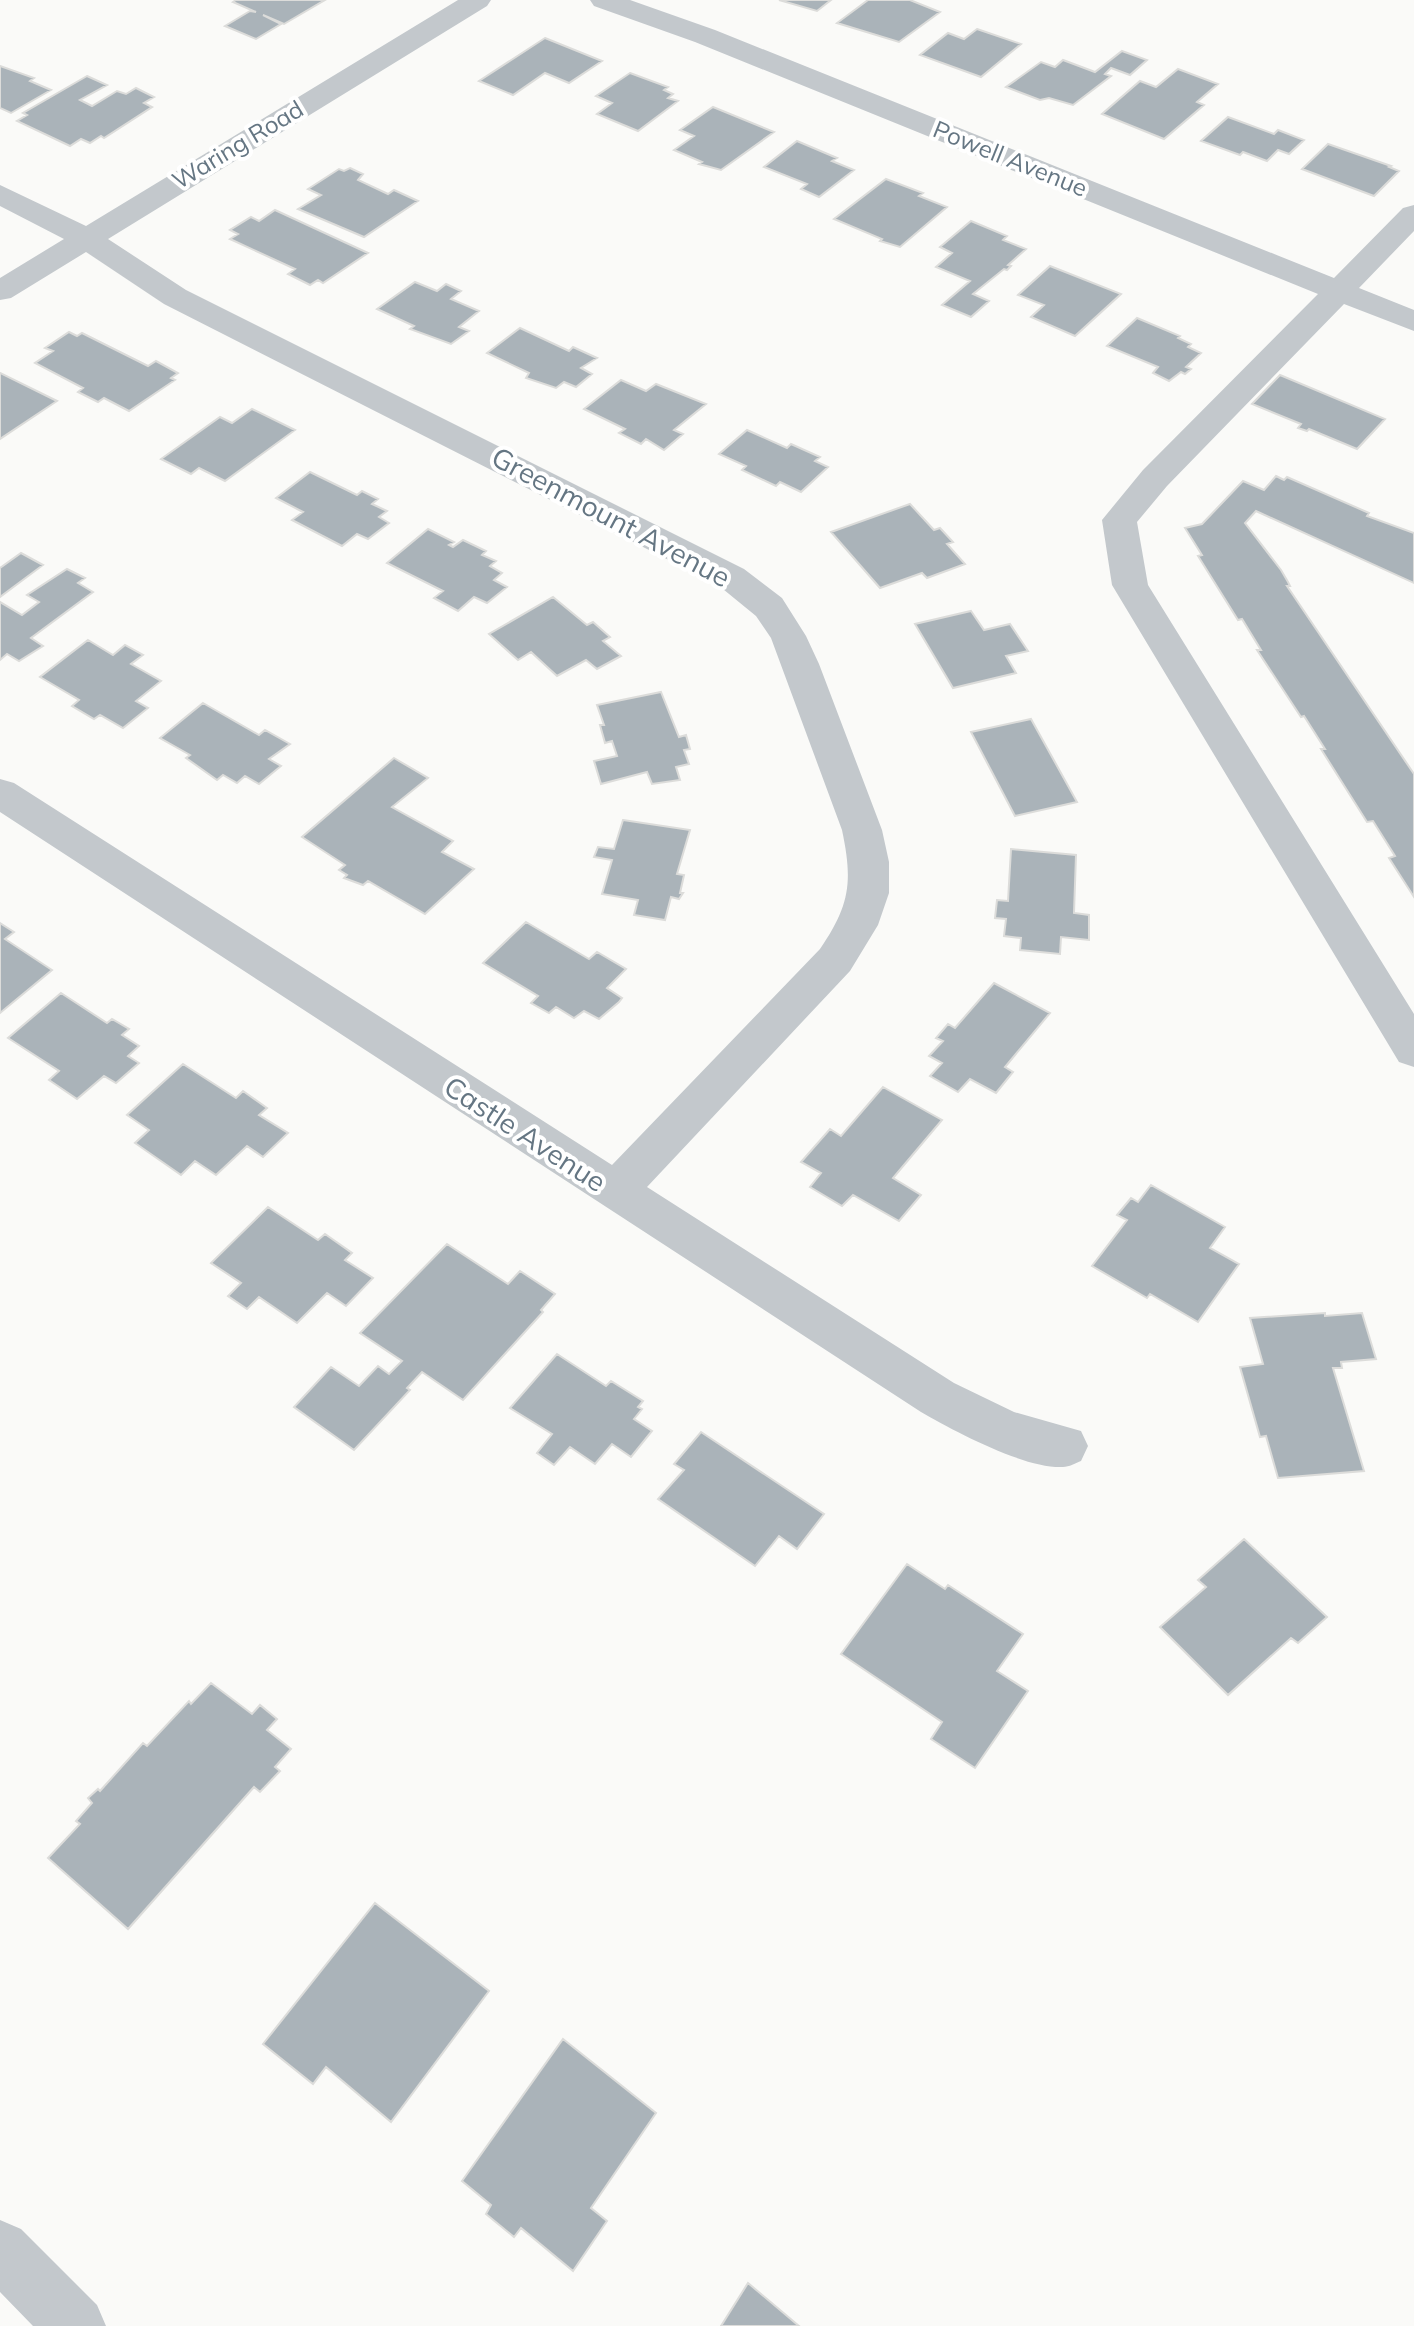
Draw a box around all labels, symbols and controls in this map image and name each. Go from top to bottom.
street label: Waring Road [166,93,309,195]
street label: Powell Avenue [929,114,1092,203]
street label: Greenmount Avenue [486,439,736,594]
street label: Castle Avenue [438,1068,613,1199]

